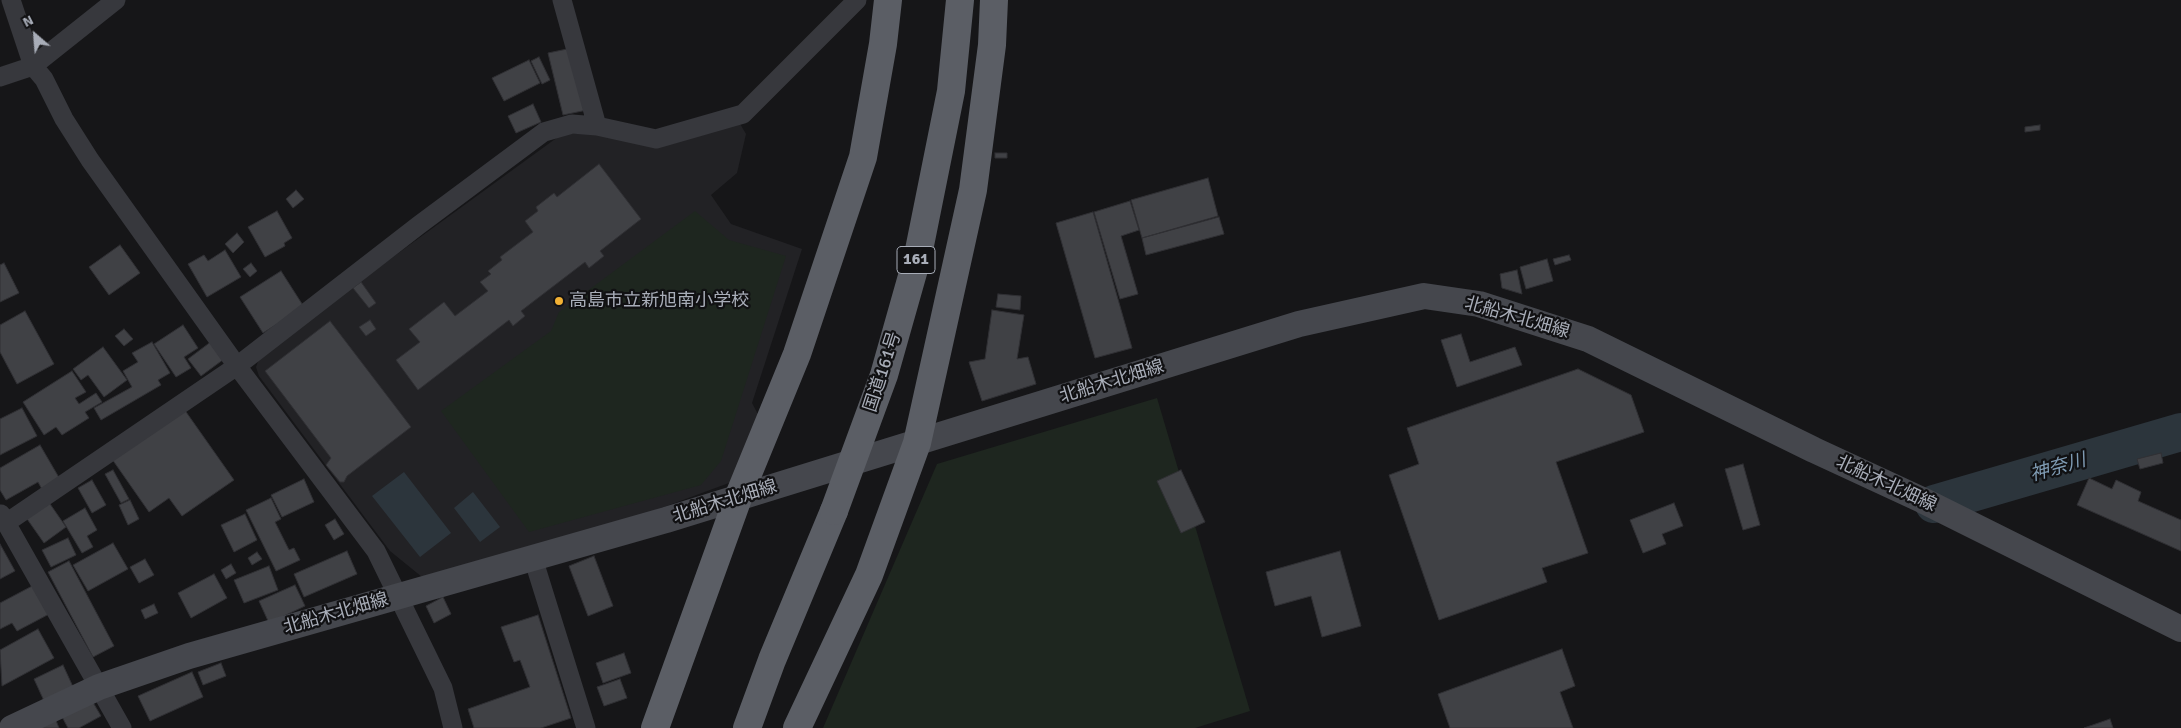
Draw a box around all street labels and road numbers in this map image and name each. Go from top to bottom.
road number: 161 [897,246,935,274]
street label: 北船木北畑線 [1462,293,1572,343]
street label: 国道161号 [860,329,906,415]
street label: 北船木北畑線 [1057,356,1167,408]
street label: 北船木北畑線 [1832,451,1940,517]
street label: 北船木北畑線 [670,476,780,528]
street label: 北船木北畑線 [281,589,391,639]

